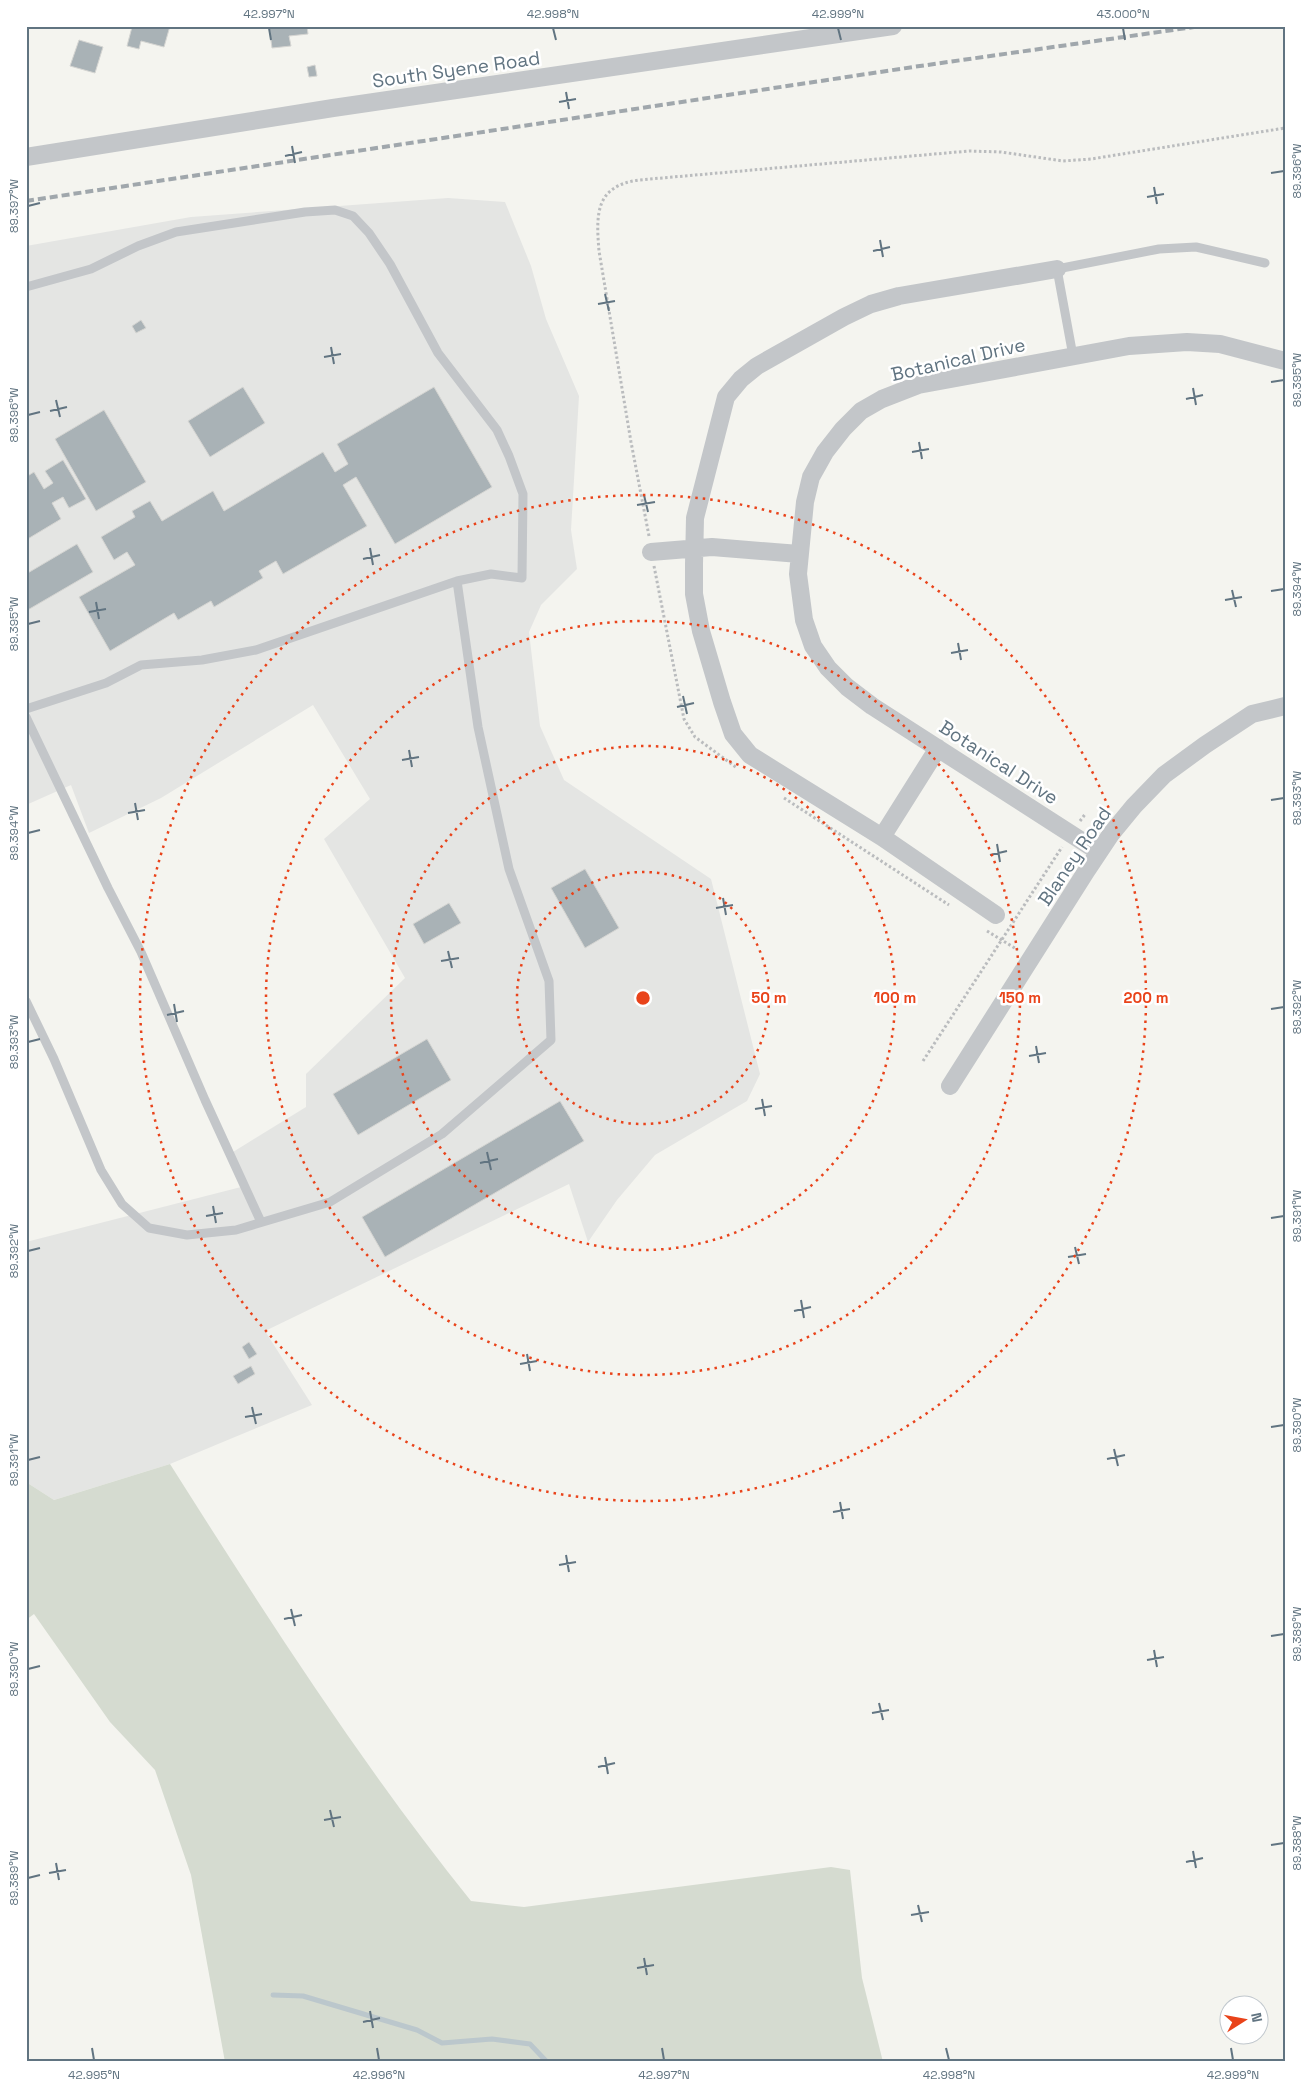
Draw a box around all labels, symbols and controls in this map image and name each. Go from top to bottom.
text: 42.997°N [243,6,295,22]
text: 42.998°N [527,6,579,22]
text: 42.999°N [812,6,864,22]
text: 43.000°N [1096,6,1150,22]
street label: South Syene Road [371,45,542,94]
text: 89.396°W [1289,143,1305,198]
text: 89.397°W [6,179,22,233]
street label: Botanical Drive [888,332,1028,387]
text: 89.395°W [1289,352,1305,407]
text: 89.396°W [6,387,22,442]
text: 89.394°W [1289,561,1305,616]
text: 89.395°W [6,596,22,651]
street label: Botanical Drive [934,715,1063,810]
text: 89.393°W [1289,770,1305,825]
street label: Blaney Road [1032,802,1117,911]
text: 89.394°W [6,805,22,860]
text: 89.392°W [1289,979,1305,1034]
text: 50 m [751,988,787,1007]
text: 100 m [874,988,916,1007]
text: 150 m [999,988,1041,1007]
text: 200 m [1124,988,1168,1007]
centre of rings [634,989,652,1007]
text: 89.393°W [6,1014,22,1069]
text: 89.391°W [1289,1189,1305,1242]
text: 89.392°W [6,1223,22,1278]
text: 89.390°W [1289,1397,1305,1453]
text: 89.391°W [6,1433,22,1486]
text: 89.389°W [1289,1606,1305,1661]
text: 89.390°W [6,1641,22,1697]
text: 89.388°W [1289,1815,1305,1871]
text: 89.389°W [6,1850,22,1905]
north arrow [1218,1996,1268,2046]
text: N [1247,2011,1266,2024]
text: 42.995°N [68,2067,120,2083]
text: 42.996°N [353,2067,405,2083]
text: 42.997°N [638,2067,690,2083]
text: 42.998°N [923,2067,975,2083]
text: 42.999°N [1207,2067,1259,2083]

